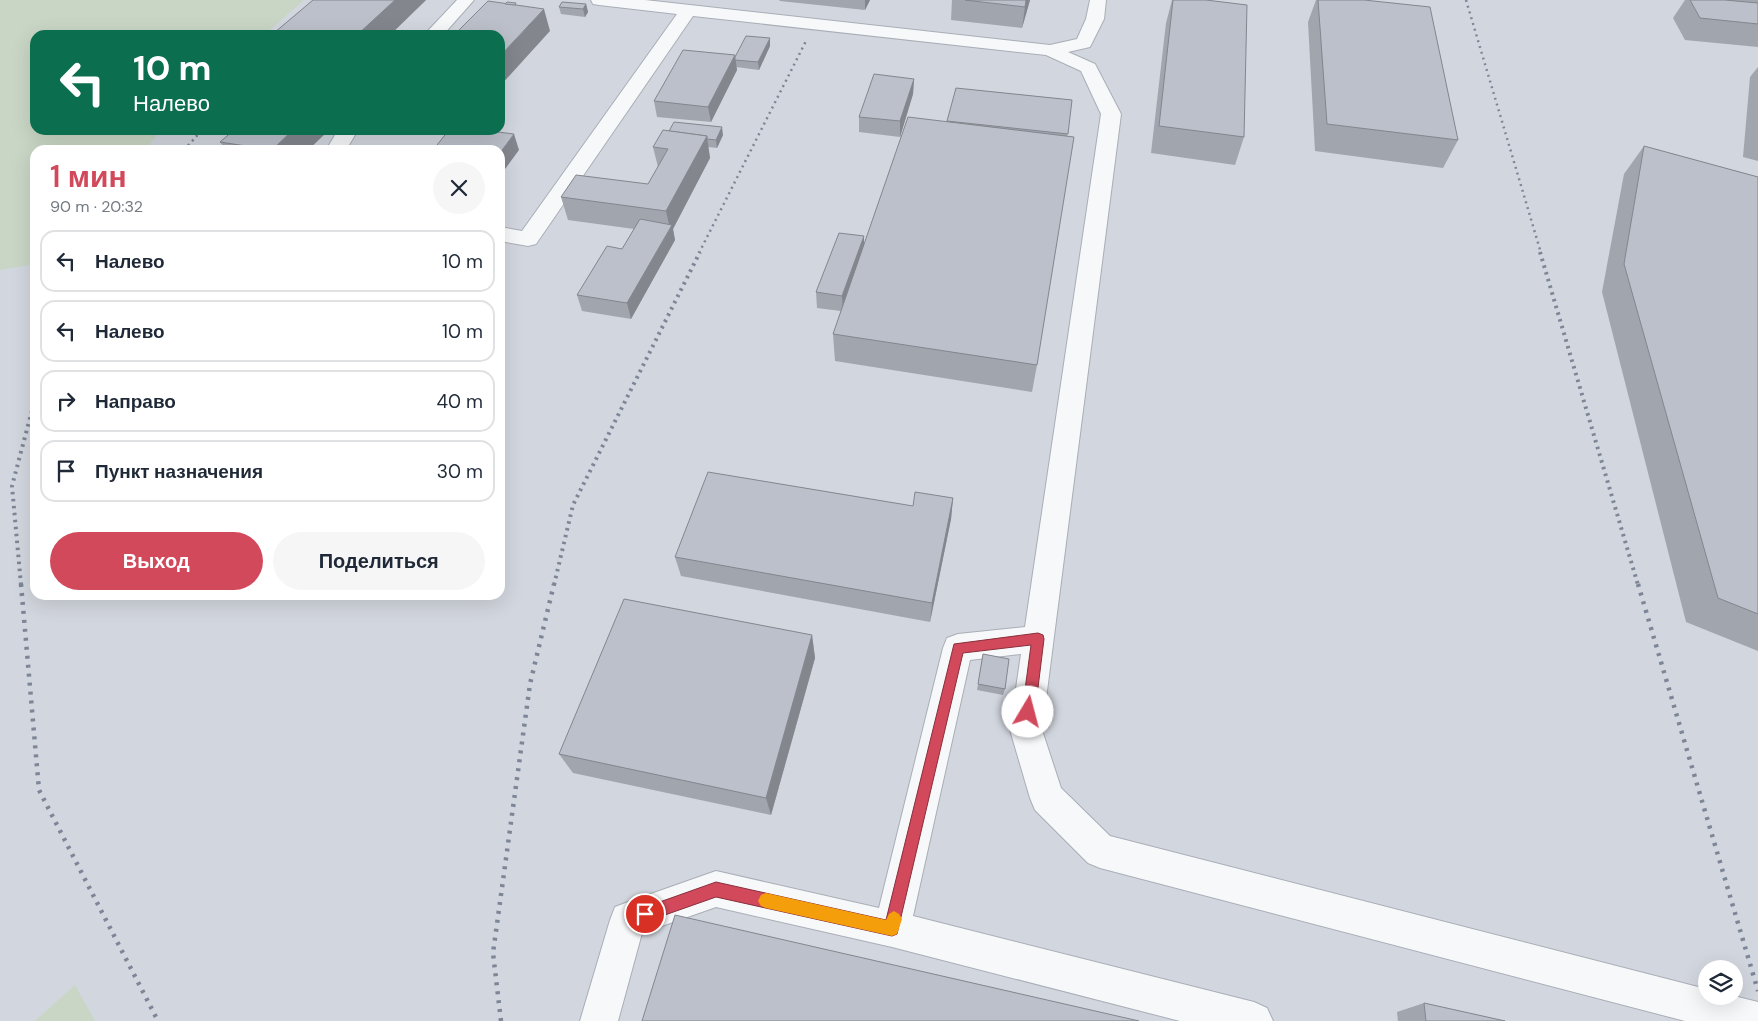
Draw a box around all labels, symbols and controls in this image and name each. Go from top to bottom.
text: 10 m [133,45,212,91]
icon: left [50,50,115,115]
text: Налево [133,89,210,118]
text: 1 мин [50,157,127,196]
button: close [433,162,485,214]
text: 90 m · 20:32 [50,196,143,217]
icon: left [52,247,80,275]
text: Налево [95,249,165,274]
text: 10 m [442,249,483,274]
icon: left [52,317,80,345]
text: Налево [95,319,165,344]
text: 10 m [442,319,483,344]
icon: right [52,387,80,415]
text: Направо [95,389,176,414]
text: 40 m [436,389,483,414]
icon: arrive [52,457,80,485]
text: Пункт назначения [95,459,263,484]
text: 30 m [437,459,483,484]
button: Выход [50,532,263,590]
button: Поделиться [273,532,485,590]
position arrow [1001,685,1053,737]
pin [624,893,666,935]
icon: arrive [631,900,659,928]
map controls [1698,960,1743,1005]
button: layers [1698,960,1743,1005]

